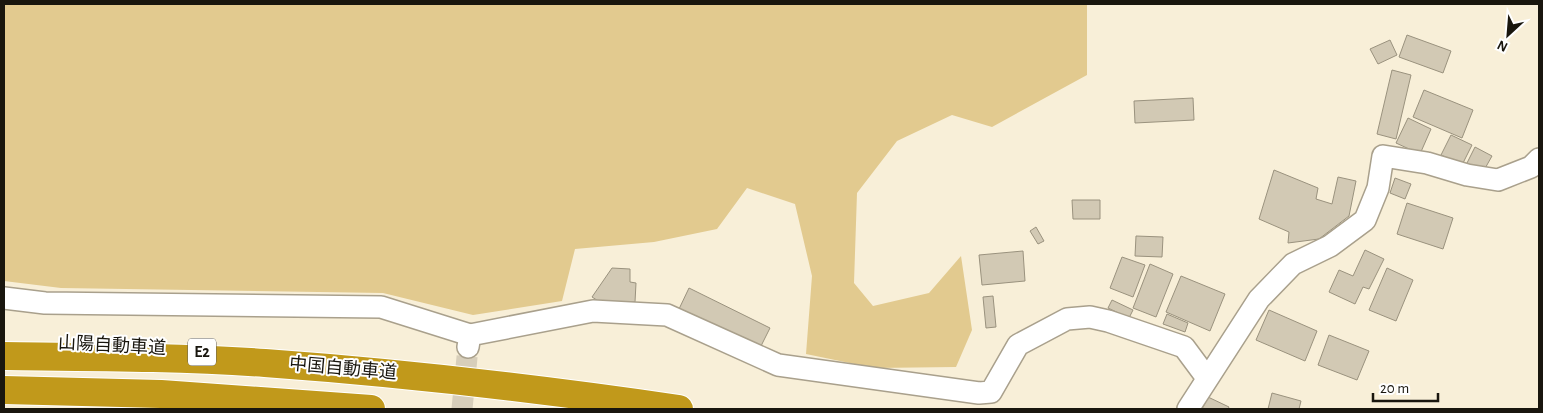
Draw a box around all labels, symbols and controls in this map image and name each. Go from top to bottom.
north arrow [1483,10,1533,60]
text: N [1495,37,1510,54]
street label: 山陽自動車道 [58,332,167,358]
road number: E2 [188,338,216,366]
street label: 中国自動車道 [288,353,398,383]
scale bar [1373,370,1438,402]
text: 20 m [1380,381,1409,396]

